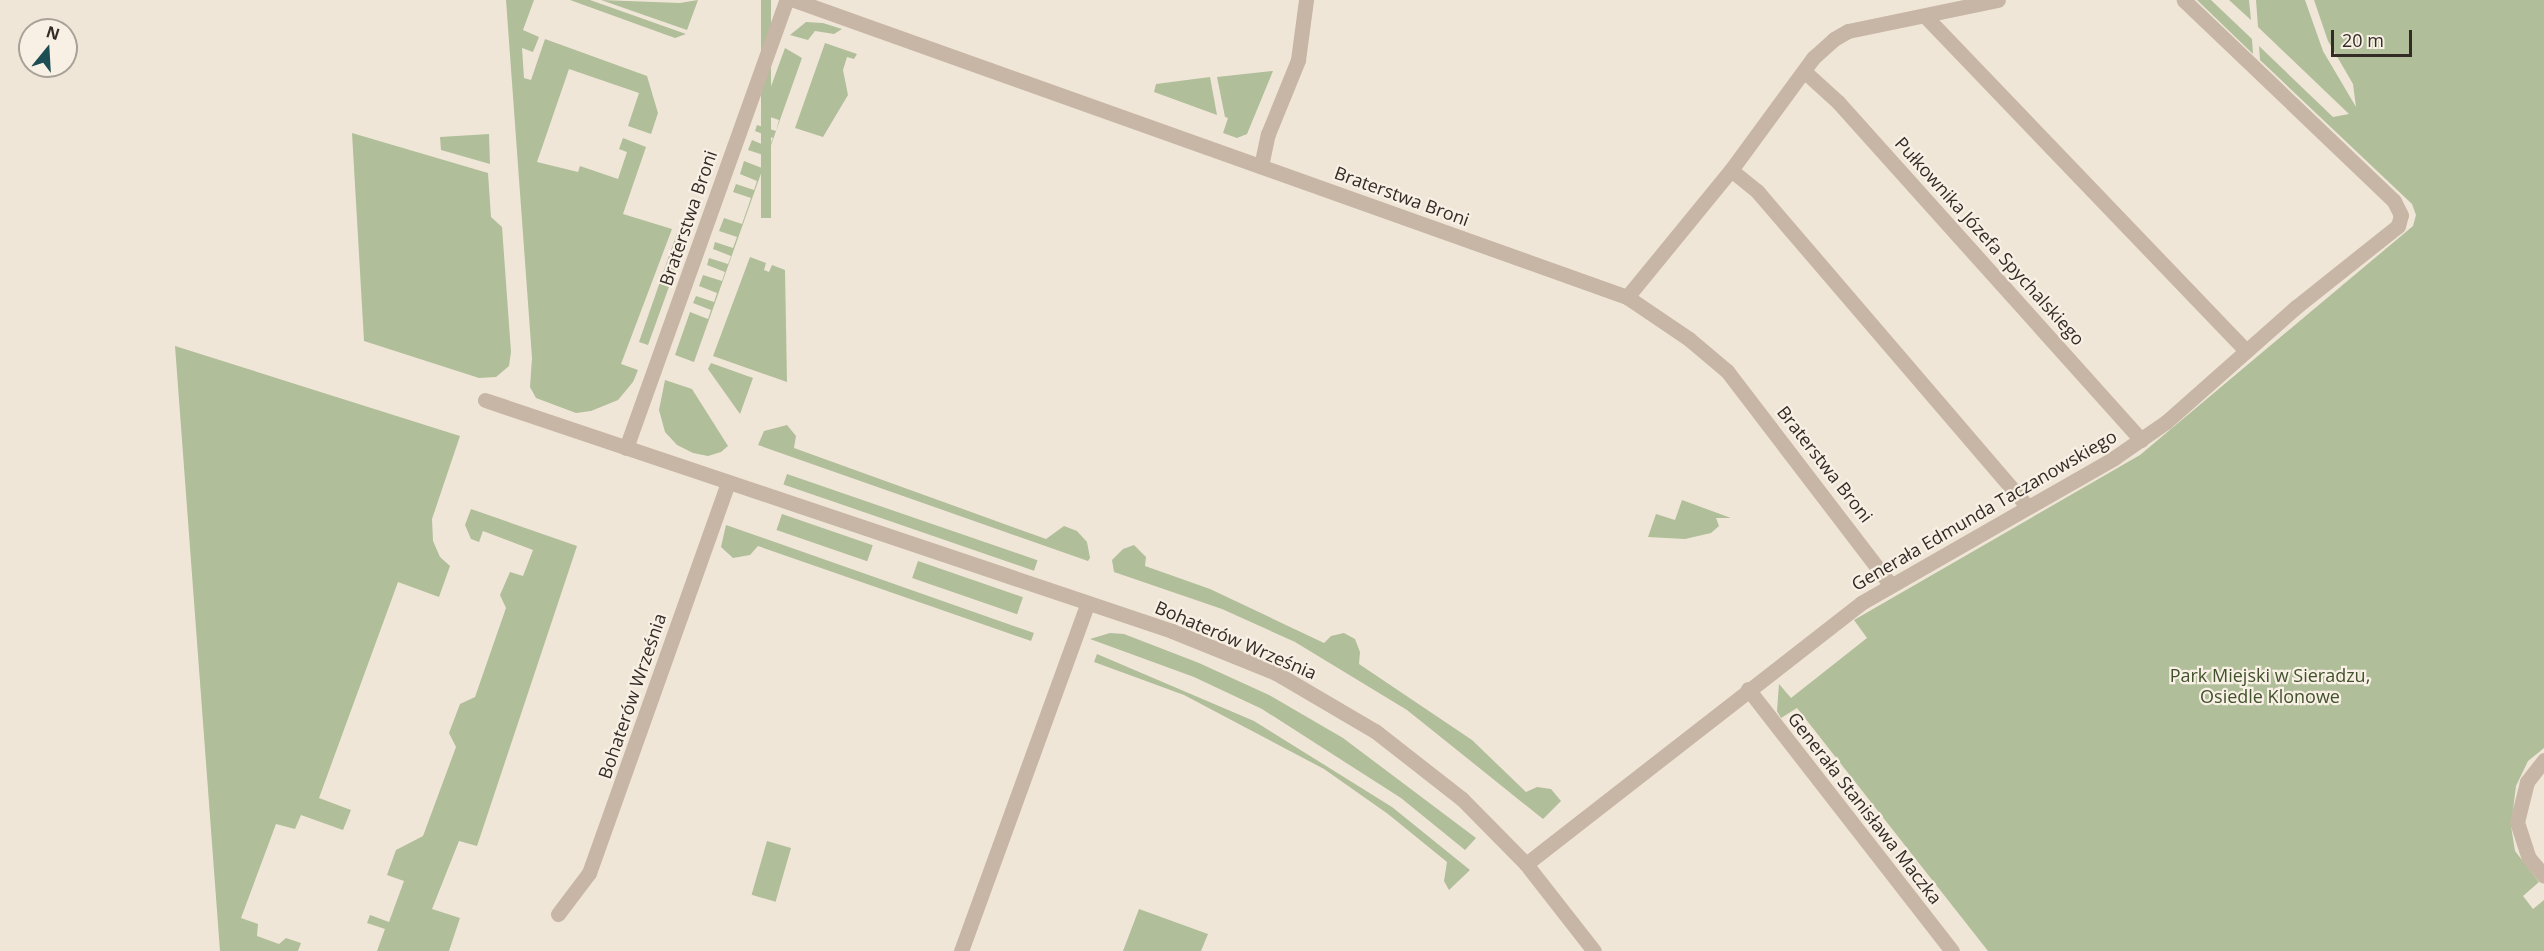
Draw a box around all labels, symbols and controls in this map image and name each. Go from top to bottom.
north arrow [18,18,78,78]
scale bar [2334,18,2415,56]
text: N [43,20,63,45]
text: 20 m [2342,28,2384,52]
street label: Pułkownika Józefa Spychalskiego [1891,132,2089,350]
street label: Braterstwa Broni [655,147,721,289]
street label: Braterstwa Broni [1332,162,1472,230]
street label: Braterstwa Broni [1773,401,1877,527]
street label: Generała Edmunda Taczanowskiego [1848,425,2120,595]
street label: Bohaterów Września [1152,596,1320,684]
street label: Bohaterów Września [594,610,670,782]
park label: Park Miejski w Sieradzu, Osiedle Klonowe [2170,665,2370,708]
street label: Generała Stanisława Maczka [1783,708,1947,908]

